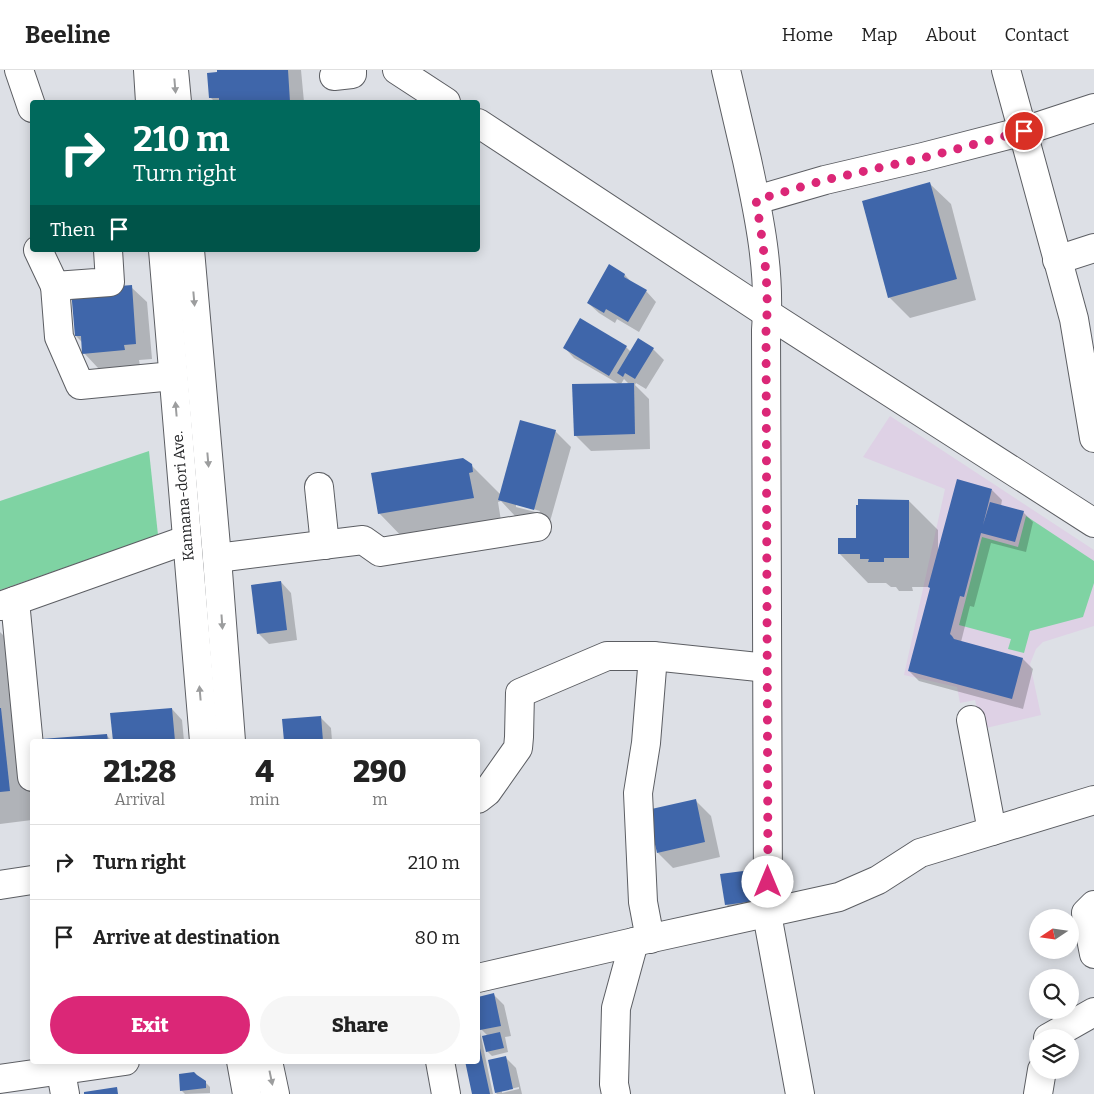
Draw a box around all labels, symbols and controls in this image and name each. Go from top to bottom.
text: Beeline [25,21,110,49]
text: Home [782,24,833,46]
text: Map [861,24,897,46]
text: About [925,24,976,46]
text: Contact [1004,24,1069,46]
one-way arrow [171,79,179,95]
pin [1003,110,1045,152]
icon: arrive [1010,117,1038,145]
text: 210 m [133,118,230,160]
icon: right [50,120,115,185]
text: Turn right [133,160,236,187]
icon: arrive [105,215,133,243]
text: Then [50,218,95,241]
one-way arrow [190,291,198,307]
one-way arrow [171,400,179,416]
street label: Kannana-dori Ave. [168,430,198,562]
one-way arrow [204,453,212,469]
one-way arrow [218,615,226,631]
one-way arrow [195,684,203,700]
text: 21:28 [103,754,176,790]
text: 4 [255,754,274,790]
text: 290 [353,754,407,790]
text: Arrival [114,790,165,809]
text: min [249,790,280,809]
text: m [372,790,387,809]
icon: right [50,848,78,876]
text: Turn right [93,851,186,874]
text: 210 m [408,851,460,874]
position arrow [741,855,793,907]
north arrow [1029,909,1079,959]
map controls [1029,909,1079,1079]
icon: arrive [50,923,78,951]
text: Arrive at destination [93,926,280,949]
text: 80 m [414,926,460,949]
button: search [1029,969,1079,1019]
button: Exit [50,996,250,1054]
button: Share [260,996,460,1054]
button: layers [1029,1029,1079,1079]
one-way arrow [268,1070,276,1086]

